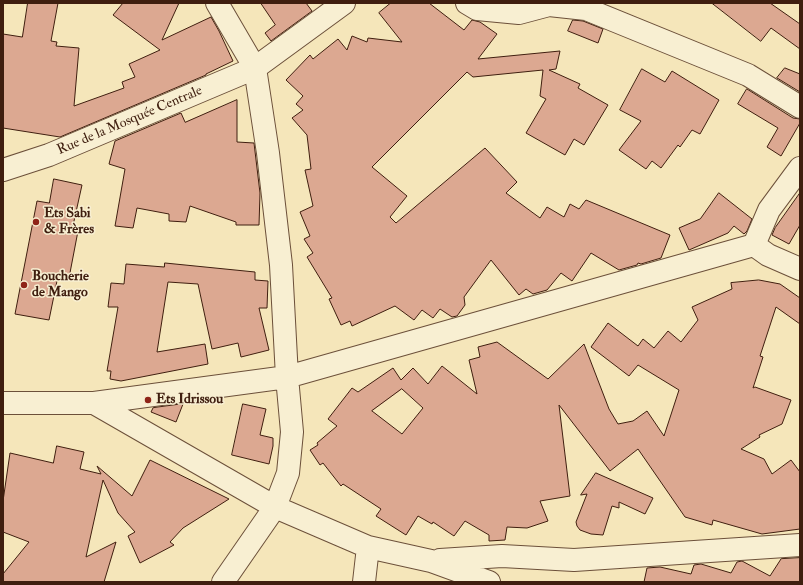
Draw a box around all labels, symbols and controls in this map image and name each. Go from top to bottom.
street label: Rue de la Mosquée Centrale [55,83,205,159]
place label: Ets Sabi & Frères [44,206,94,238]
marker: Ets Sabi & Frères [31,217,41,227]
place label: Boucherie de Mango [32,269,89,302]
marker: Boucherie de Mango [19,280,29,290]
place label: Ets Idrissou [156,392,223,408]
marker: Ets Idrissou [143,395,153,405]

